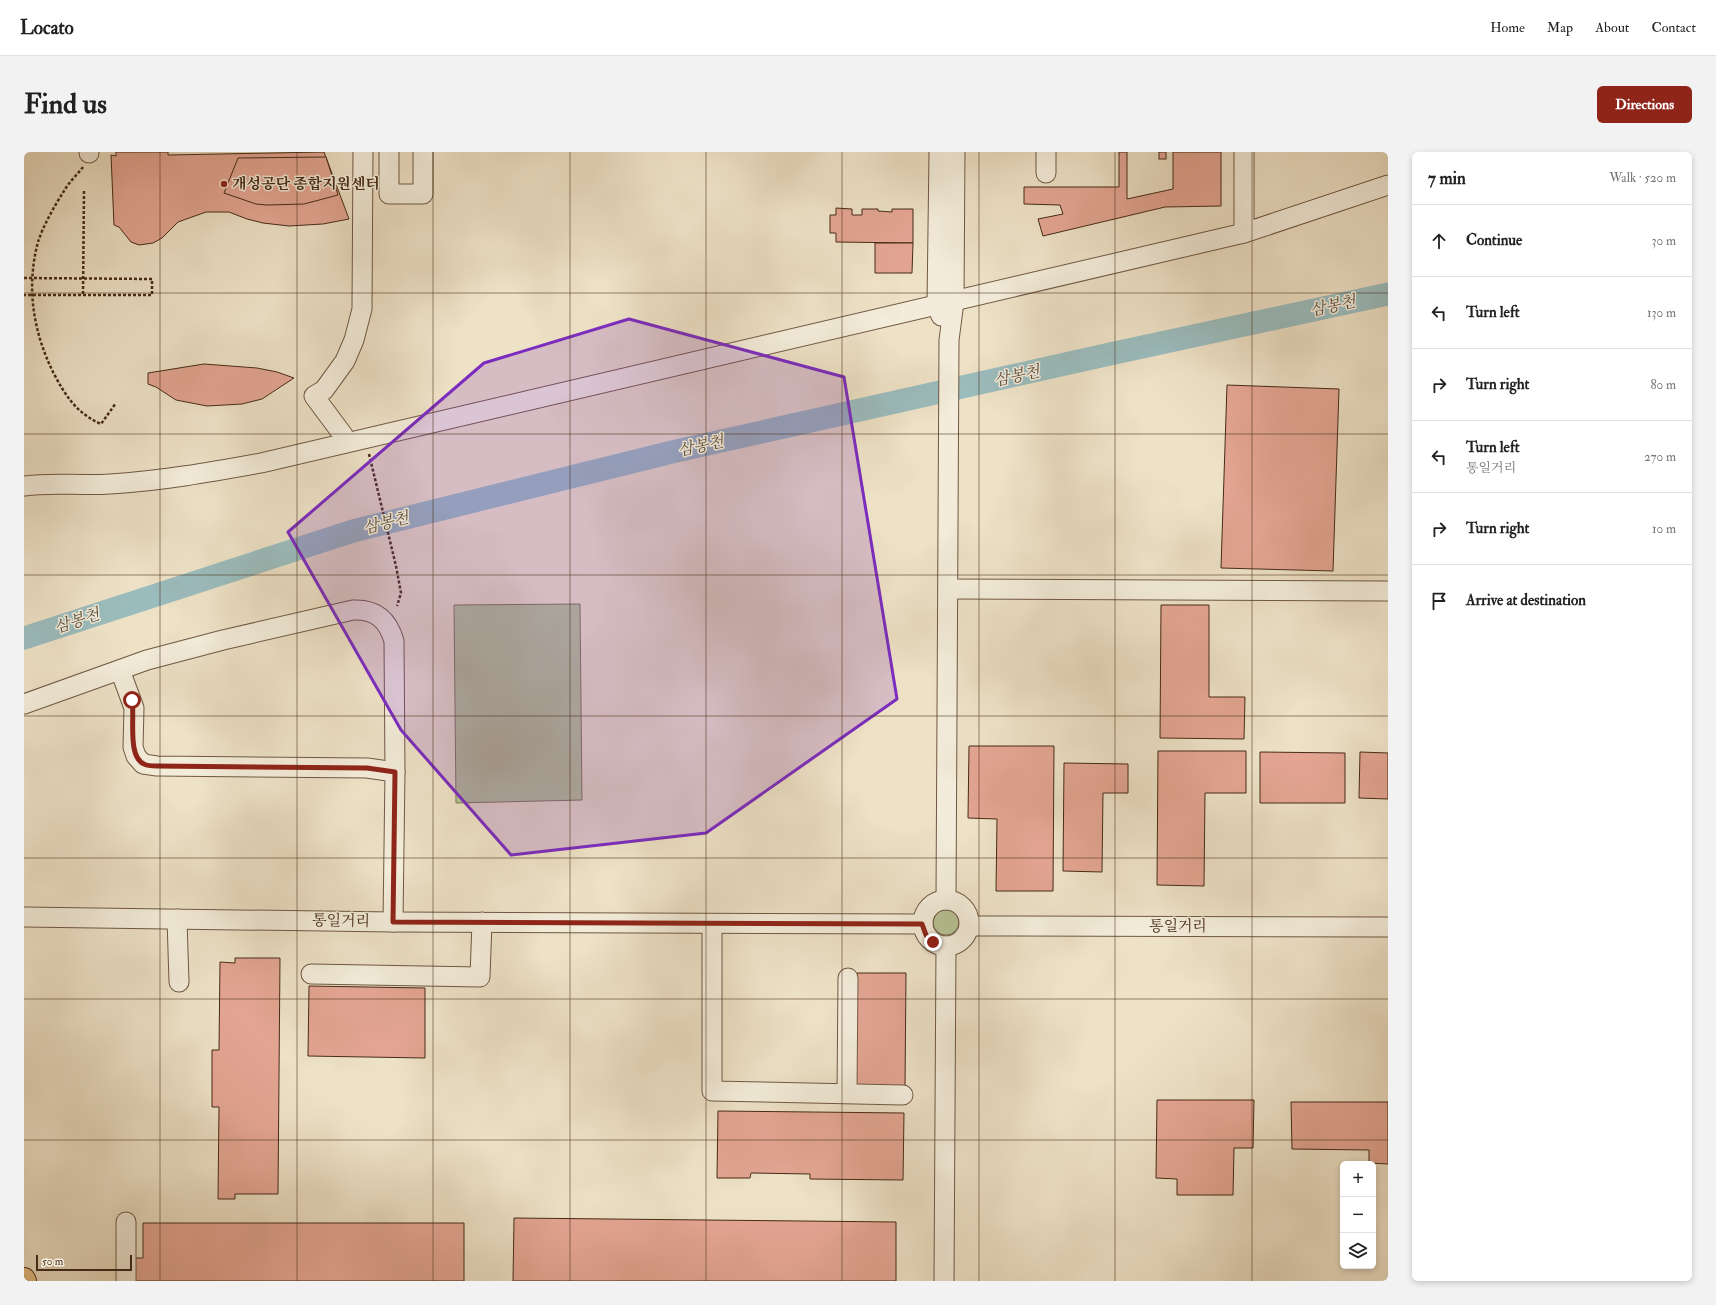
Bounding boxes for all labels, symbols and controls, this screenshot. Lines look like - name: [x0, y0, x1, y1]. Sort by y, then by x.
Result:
- text: Locato: [20, 16, 74, 40]
- text: Home: [1490, 19, 1525, 36]
- text: Map: [1547, 19, 1573, 36]
- text: About: [1595, 19, 1629, 36]
- text: Contact: [1651, 19, 1696, 36]
- button: Directions: [1597, 86, 1692, 123]
- text: Find us: [24, 87, 107, 122]
- text: 7 min: [1428, 168, 1466, 189]
- text: Walk · 520 m: [1609, 170, 1676, 186]
- place label: 개성공단 종합지원센터: [232, 175, 380, 194]
- marker: 개성공단 종합지원센터: [219, 179, 229, 189]
- icon: ahead: [1428, 230, 1450, 252]
- text: Continue: [1466, 231, 1522, 250]
- text: 30 m: [1652, 233, 1676, 249]
- water label: 삼봉천: [1308, 291, 1359, 321]
- icon: left: [1428, 302, 1450, 324]
- text: Turn left: [1466, 303, 1520, 322]
- text: 130 m: [1647, 305, 1676, 321]
- water label: 삼봉천: [992, 361, 1043, 391]
- icon: right: [1428, 374, 1450, 396]
- text: Turn right: [1466, 375, 1529, 394]
- text: 80 m: [1650, 377, 1676, 393]
- water label: 삼봉천: [676, 431, 727, 461]
- text: Turn left: [1466, 438, 1520, 457]
- icon: left: [1428, 446, 1450, 468]
- text: 270 m: [1644, 449, 1676, 465]
- text: 통일거리: [1466, 460, 1516, 476]
- water label: 삼봉천: [361, 507, 412, 538]
- icon: right: [1428, 518, 1450, 540]
- text: Turn right: [1466, 519, 1529, 538]
- text: 10 m: [1652, 521, 1676, 537]
- icon: arrive: [1428, 590, 1450, 612]
- text: Arrive at destination: [1466, 591, 1586, 610]
- water label: 삼봉천: [52, 604, 104, 638]
- route start: [123, 691, 141, 709]
- street label: 통일거리: [312, 911, 370, 931]
- street label: 통일거리: [1149, 917, 1207, 936]
- route end: [924, 933, 942, 951]
- map controls: [1340, 1161, 1376, 1269]
- button: +: [1340, 1161, 1376, 1197]
- button: −: [1340, 1197, 1376, 1233]
- button: layers: [1340, 1233, 1376, 1269]
- scale bar: [36, 1253, 132, 1272]
- text: 50 m: [42, 1255, 63, 1268]

